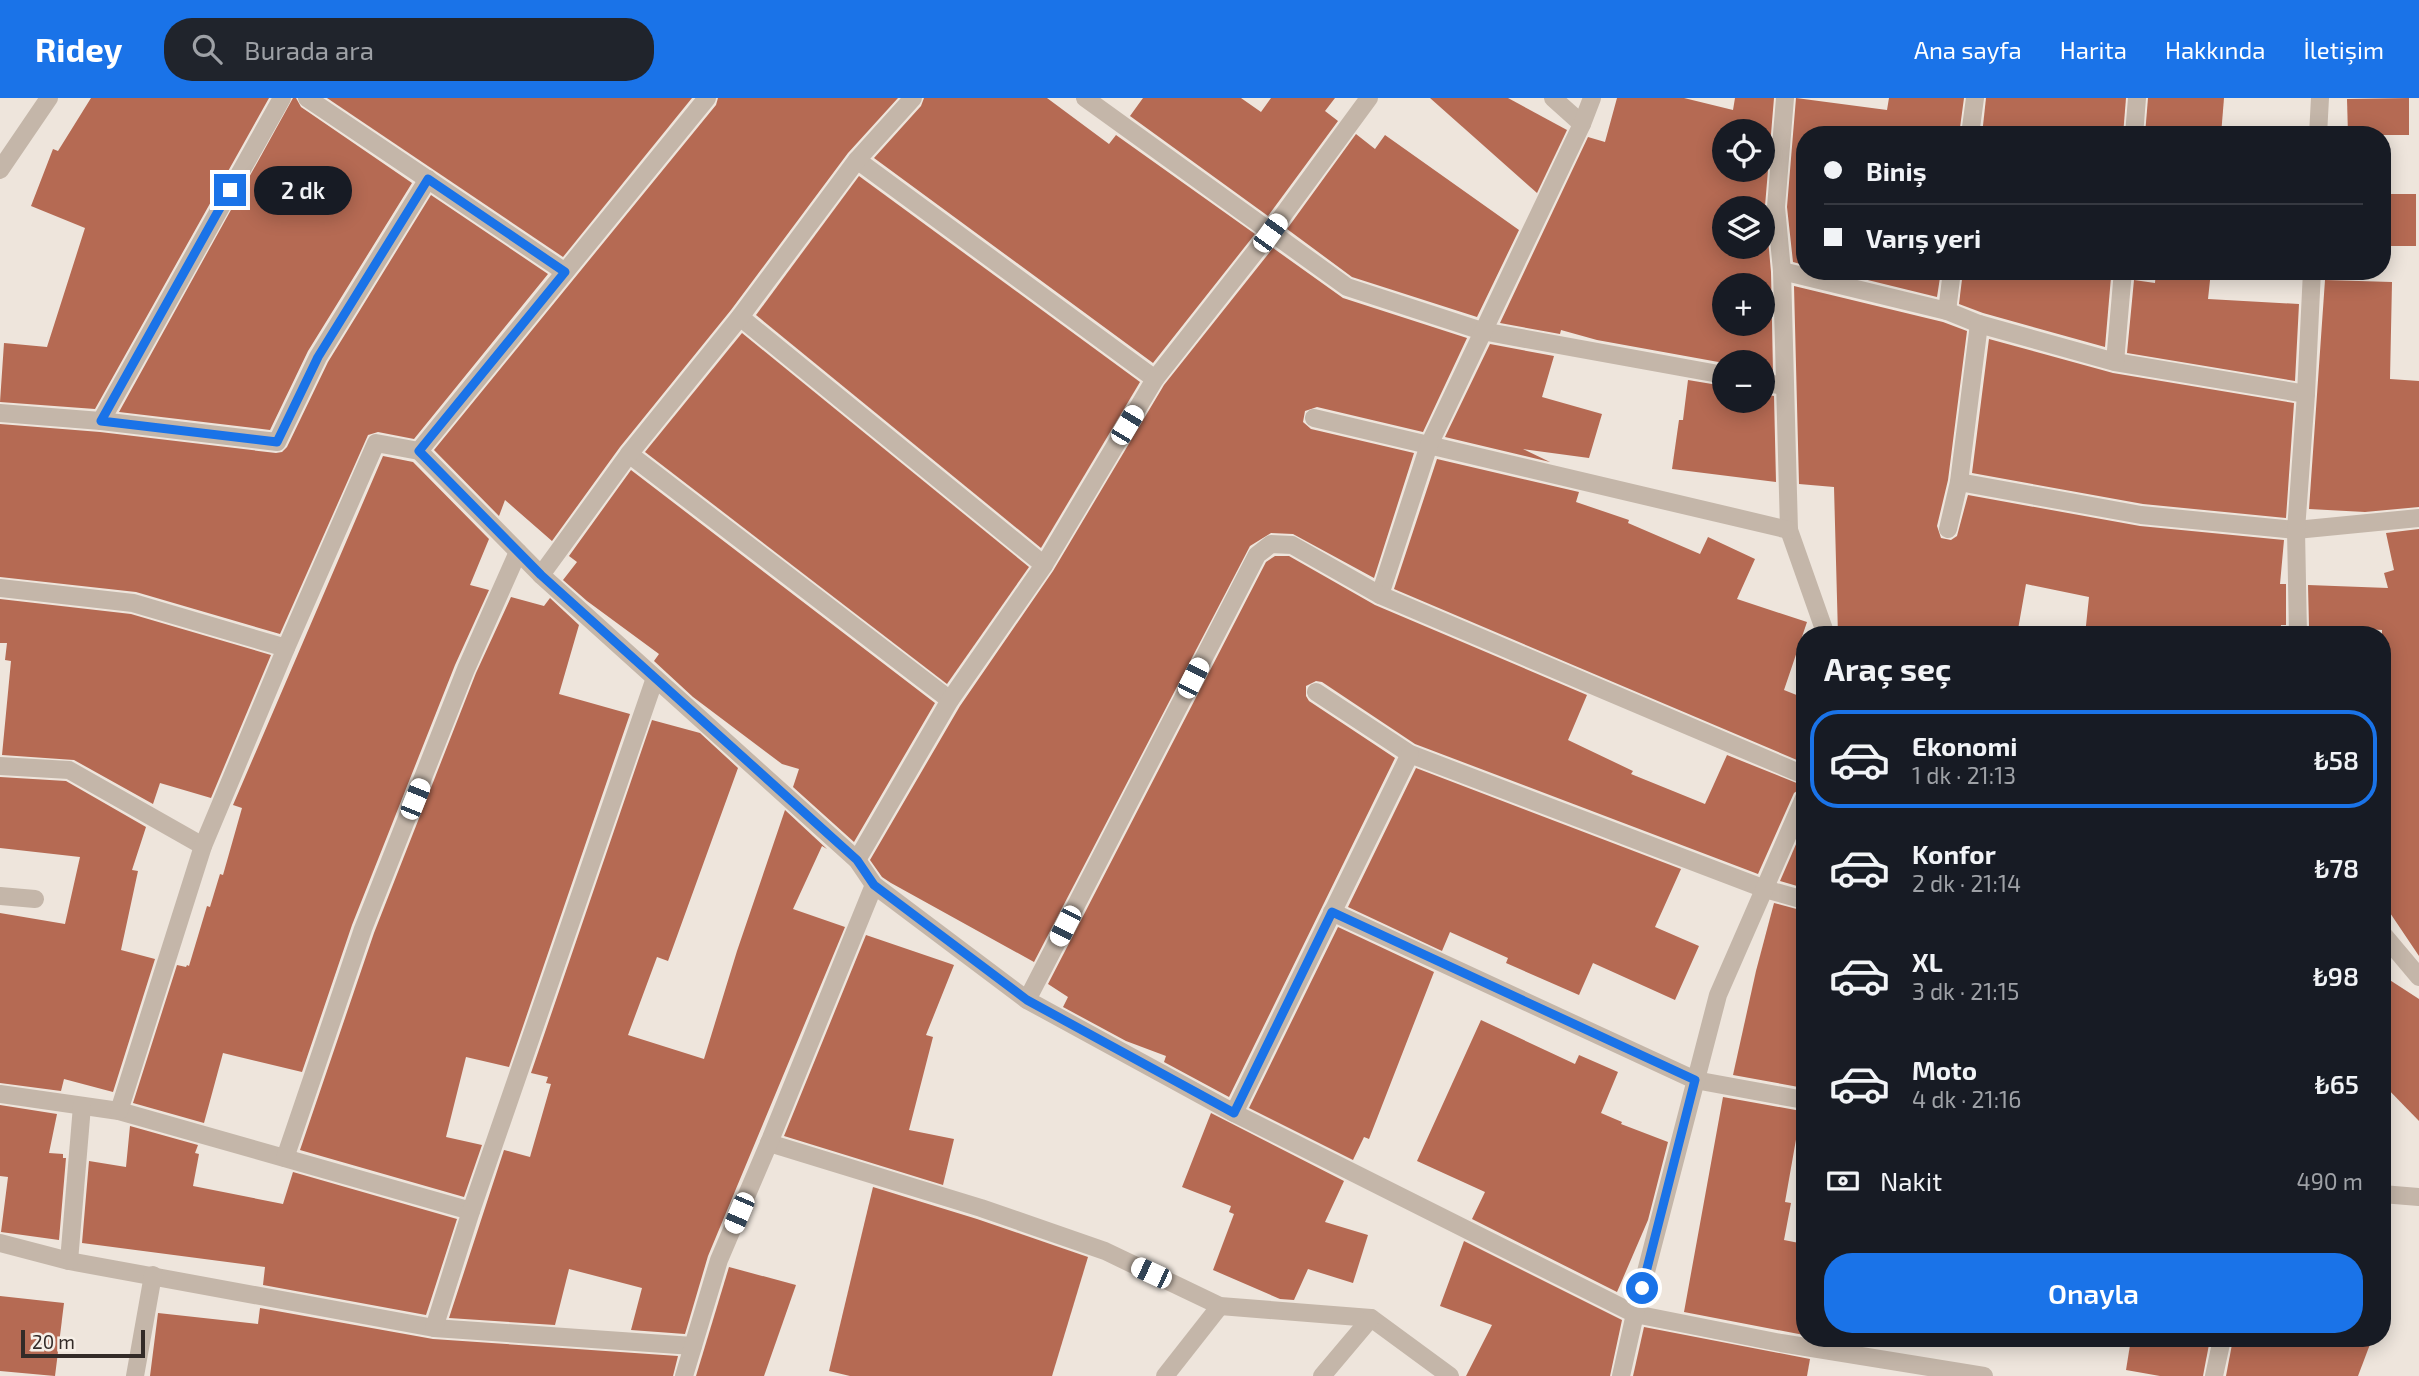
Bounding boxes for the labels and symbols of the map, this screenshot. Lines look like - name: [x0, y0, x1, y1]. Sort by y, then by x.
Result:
- callout: 2 dk: [254, 166, 352, 214]
- route end: [214, 174, 246, 206]
- car: [1250, 210, 1291, 256]
- car: [1108, 402, 1147, 448]
- car: [1175, 655, 1212, 701]
- car: [398, 776, 433, 822]
- car: [1047, 903, 1084, 949]
- car: [722, 1190, 757, 1236]
- car: [1128, 1255, 1175, 1291]
- route start: [1626, 1272, 1658, 1304]
- scale bar: [21, 1327, 145, 1359]

